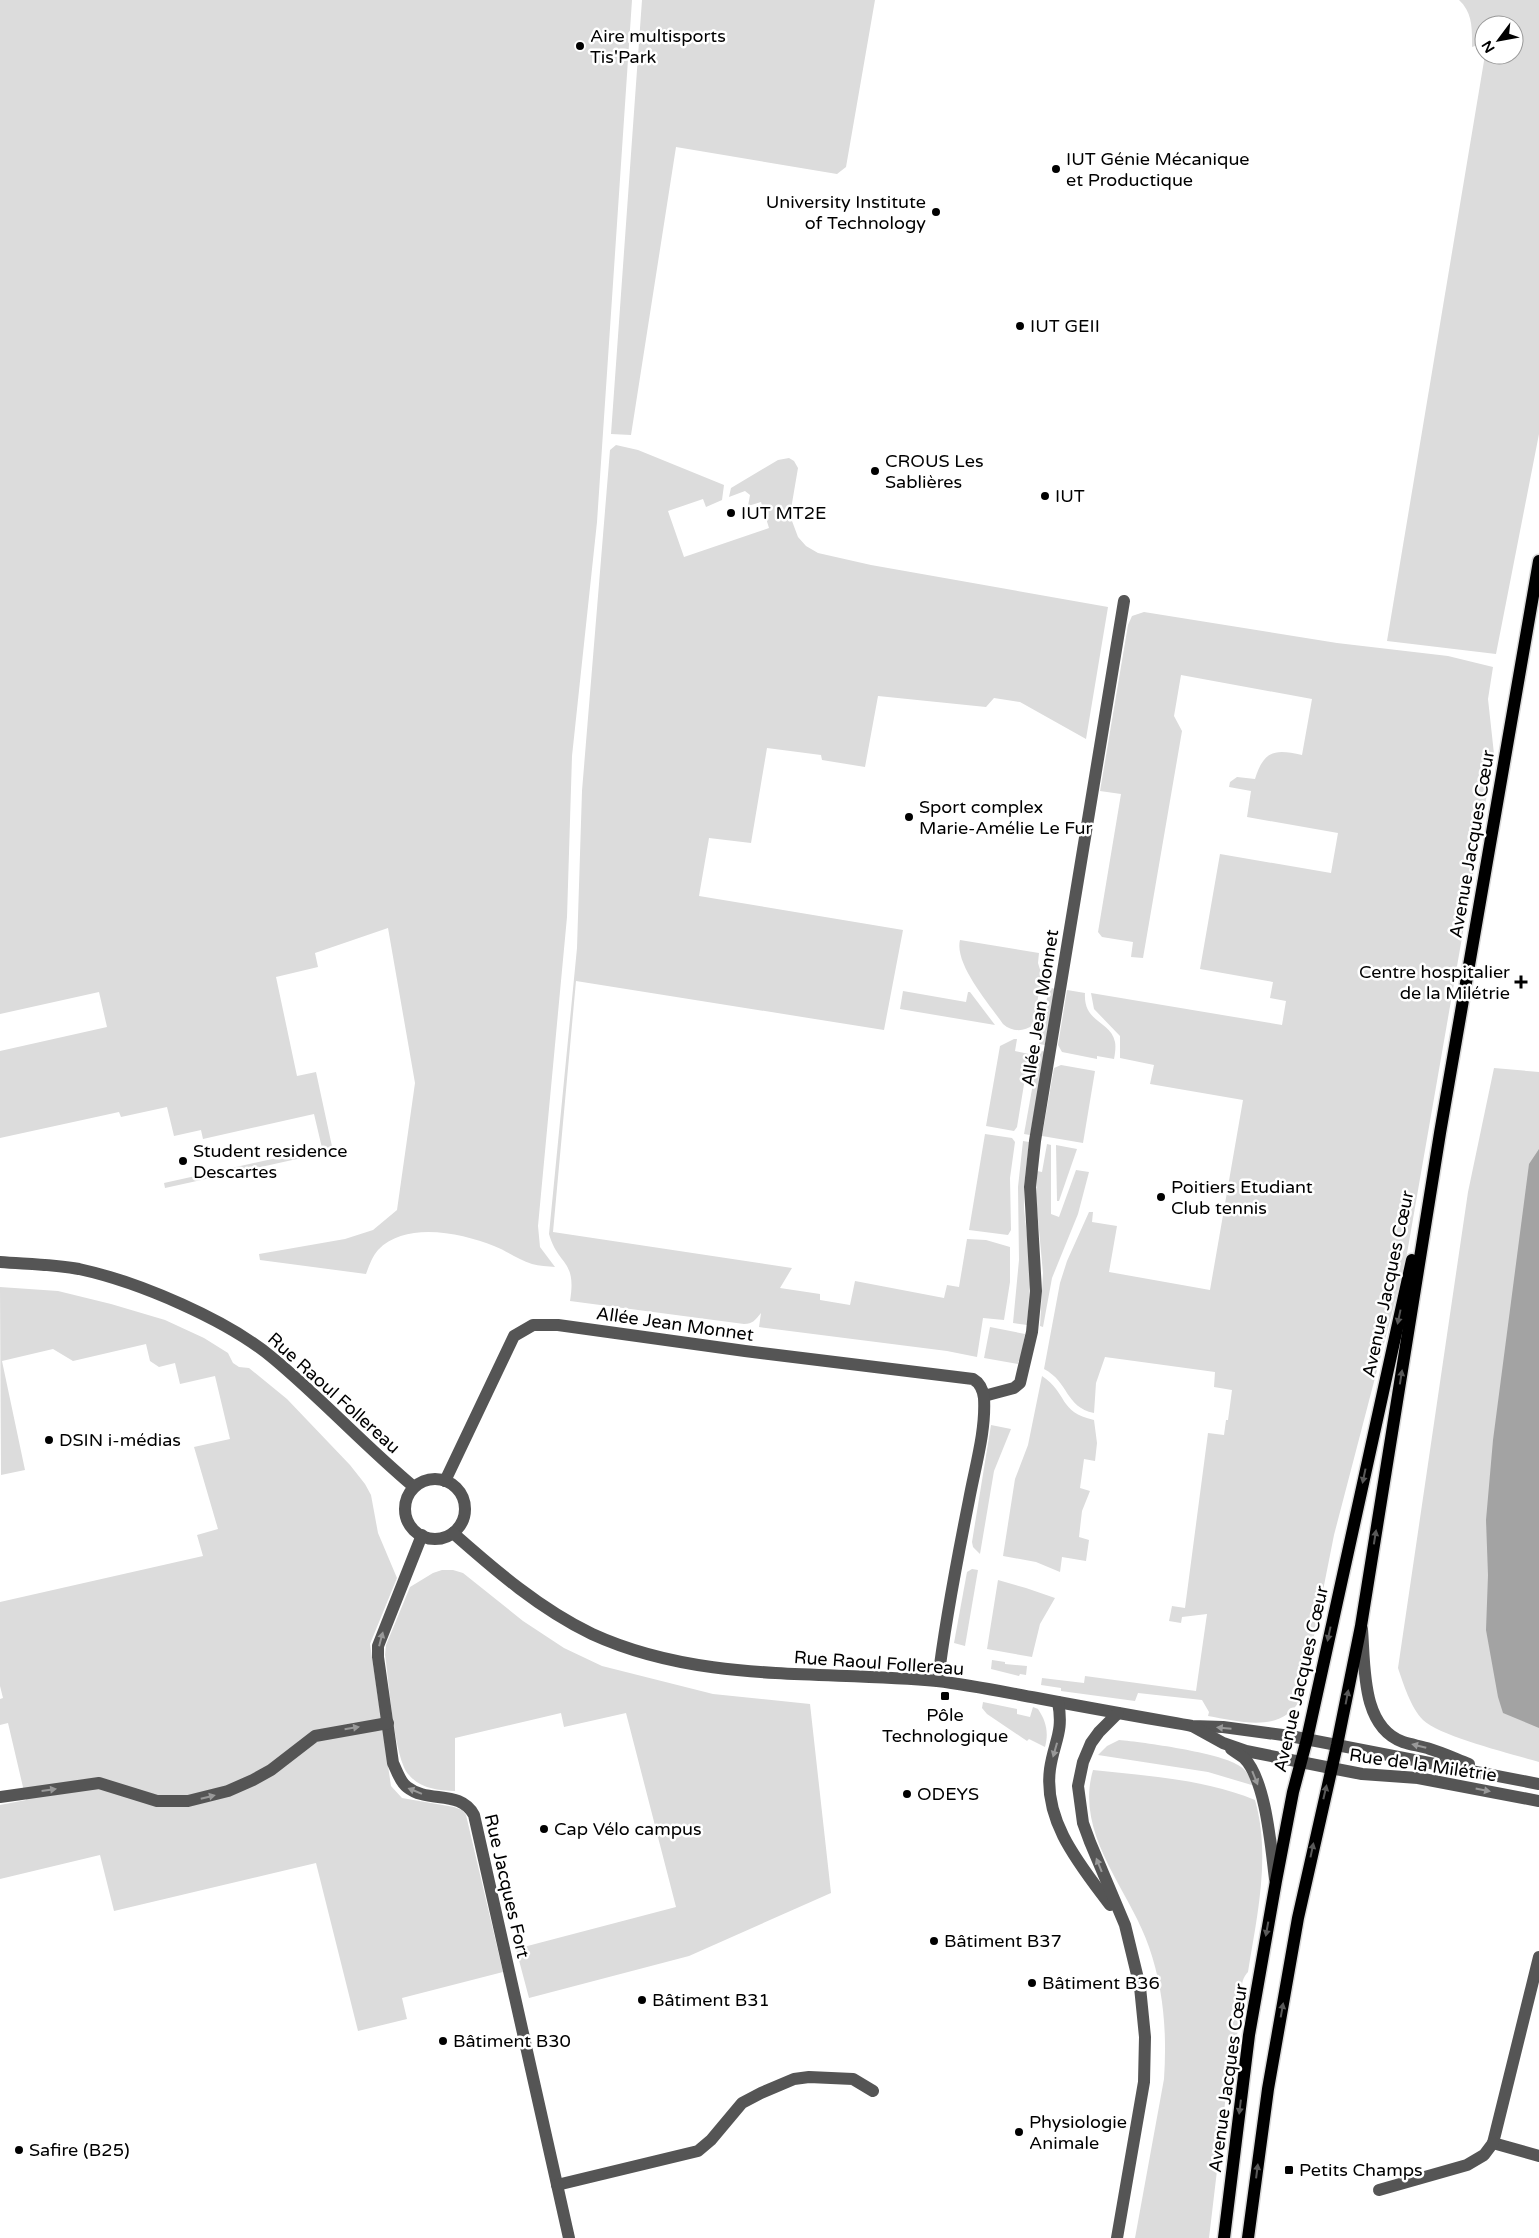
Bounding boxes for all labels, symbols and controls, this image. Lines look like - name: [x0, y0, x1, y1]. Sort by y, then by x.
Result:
- north arrow: [1474, 15, 1524, 65]
- place label: Aire multisports Tis'Park: [590, 25, 726, 68]
- text: N: [1478, 37, 1499, 56]
- marker: Aire multisports Tis'Park: [574, 40, 586, 52]
- place label: IUT Génie Mécanique et Productique: [1066, 148, 1250, 191]
- marker: IUT Génie Mécanique et Productique: [1050, 163, 1062, 175]
- place label: University Institute of Technology: [766, 191, 926, 234]
- marker: University Institute of Technology: [930, 206, 942, 218]
- place label: IUT GEII: [1030, 315, 1100, 337]
- marker: IUT GEII: [1014, 320, 1026, 332]
- place label: CROUS Les Sablières: [885, 450, 984, 493]
- marker: CROUS Les Sablières: [869, 465, 881, 477]
- place label: IUT: [1055, 485, 1085, 507]
- marker: IUT: [1039, 490, 1051, 502]
- place label: IUT MT2E: [741, 502, 827, 524]
- marker: IUT MT2E: [725, 507, 737, 519]
- street label: Avenue Jacques Cœur: [1445, 748, 1499, 940]
- place label: Sport complex Marie-Amélie Le Fur: [919, 796, 1093, 839]
- marker: Sport complex Marie-Amélie Le Fur: [903, 811, 915, 823]
- street label: Allée Jean Monnet: [1017, 928, 1063, 1088]
- place label: Centre hospitalier de la Milétrie: [1359, 961, 1510, 1004]
- marker: Centre hospitalier de la Milétrie: [1514, 975, 1528, 989]
- place label: Student residence Descartes: [193, 1140, 348, 1183]
- marker: Student residence Descartes: [177, 1155, 189, 1167]
- place label: Poitiers Etudiant Club tennis: [1171, 1176, 1313, 1219]
- street label: Avenue Jacques Cœur: [1357, 1188, 1419, 1380]
- marker: Poitiers Etudiant Club tennis: [1155, 1191, 1167, 1203]
- street label: Allée Jean Monnet: [595, 1302, 755, 1346]
- one-way arrow: [1395, 1309, 1403, 1324]
- street label: Rue Raoul Follereau: [263, 1328, 405, 1458]
- one-way arrow: [1397, 1368, 1405, 1384]
- place label: DSIN i-médias: [59, 1429, 181, 1451]
- marker: DSIN i-médias: [43, 1434, 55, 1446]
- one-way arrow: [1360, 1468, 1368, 1483]
- one-way arrow: [1372, 1529, 1380, 1545]
- street label: Avenue Jacques Cœur: [1269, 1583, 1333, 1774]
- one-way arrow: [1325, 1627, 1333, 1642]
- one-way arrow: [377, 1632, 385, 1647]
- street label: Rue Raoul Follereau: [793, 1646, 965, 1680]
- marker: Pôle Technologique: [939, 1690, 951, 1702]
- one-way arrow: [1343, 1690, 1351, 1705]
- place label: Pôle Technologique: [882, 1704, 1008, 1747]
- one-way arrow: [1216, 1723, 1232, 1731]
- one-way arrow: [344, 1724, 360, 1732]
- one-way arrow: [1050, 1742, 1058, 1757]
- one-way arrow: [1411, 1742, 1426, 1750]
- street label: Rue de la Milétrie: [1348, 1744, 1498, 1786]
- one-way arrow: [1251, 1771, 1259, 1786]
- place label: ODEYS: [917, 1783, 979, 1805]
- one-way arrow: [1321, 1784, 1329, 1799]
- one-way arrow: [41, 1786, 57, 1794]
- one-way arrow: [408, 1787, 423, 1794]
- one-way arrow: [1475, 1787, 1491, 1795]
- marker: ODEYS: [901, 1788, 913, 1800]
- one-way arrow: [200, 1792, 215, 1800]
- street label: Rue Jacques Fort: [480, 1812, 534, 1960]
- place label: Cap Vélo campus: [554, 1818, 702, 1840]
- marker: Cap Vélo campus: [538, 1823, 550, 1835]
- one-way arrow: [1309, 1842, 1317, 1858]
- one-way arrow: [1095, 1857, 1102, 1872]
- one-way arrow: [1263, 1922, 1271, 1938]
- place label: Bâtiment B37: [944, 1930, 1062, 1952]
- marker: Bâtiment B37: [928, 1935, 940, 1947]
- place label: Bâtiment B36: [1042, 1972, 1160, 1994]
- marker: Bâtiment B36: [1026, 1977, 1038, 1989]
- street label: Avenue Jacques Cœur: [1204, 1982, 1252, 2174]
- place label: Bâtiment B31: [652, 1989, 770, 2011]
- marker: Bâtiment B31: [636, 1994, 648, 2006]
- one-way arrow: [1278, 2002, 1286, 2018]
- place label: Bâtiment B30: [453, 2030, 571, 2052]
- marker: Bâtiment B30: [437, 2035, 449, 2047]
- one-way arrow: [1236, 2100, 1244, 2116]
- place label: Physiologie Animale: [1029, 2111, 1127, 2154]
- marker: Physiologie Animale: [1013, 2126, 1025, 2138]
- place label: Safire (B25): [29, 2139, 130, 2161]
- marker: Safire (B25): [13, 2144, 25, 2156]
- place label: Petits Champs: [1299, 2159, 1423, 2181]
- one-way arrow: [1254, 2162, 1262, 2178]
- marker: Petits Champs: [1283, 2164, 1295, 2176]

